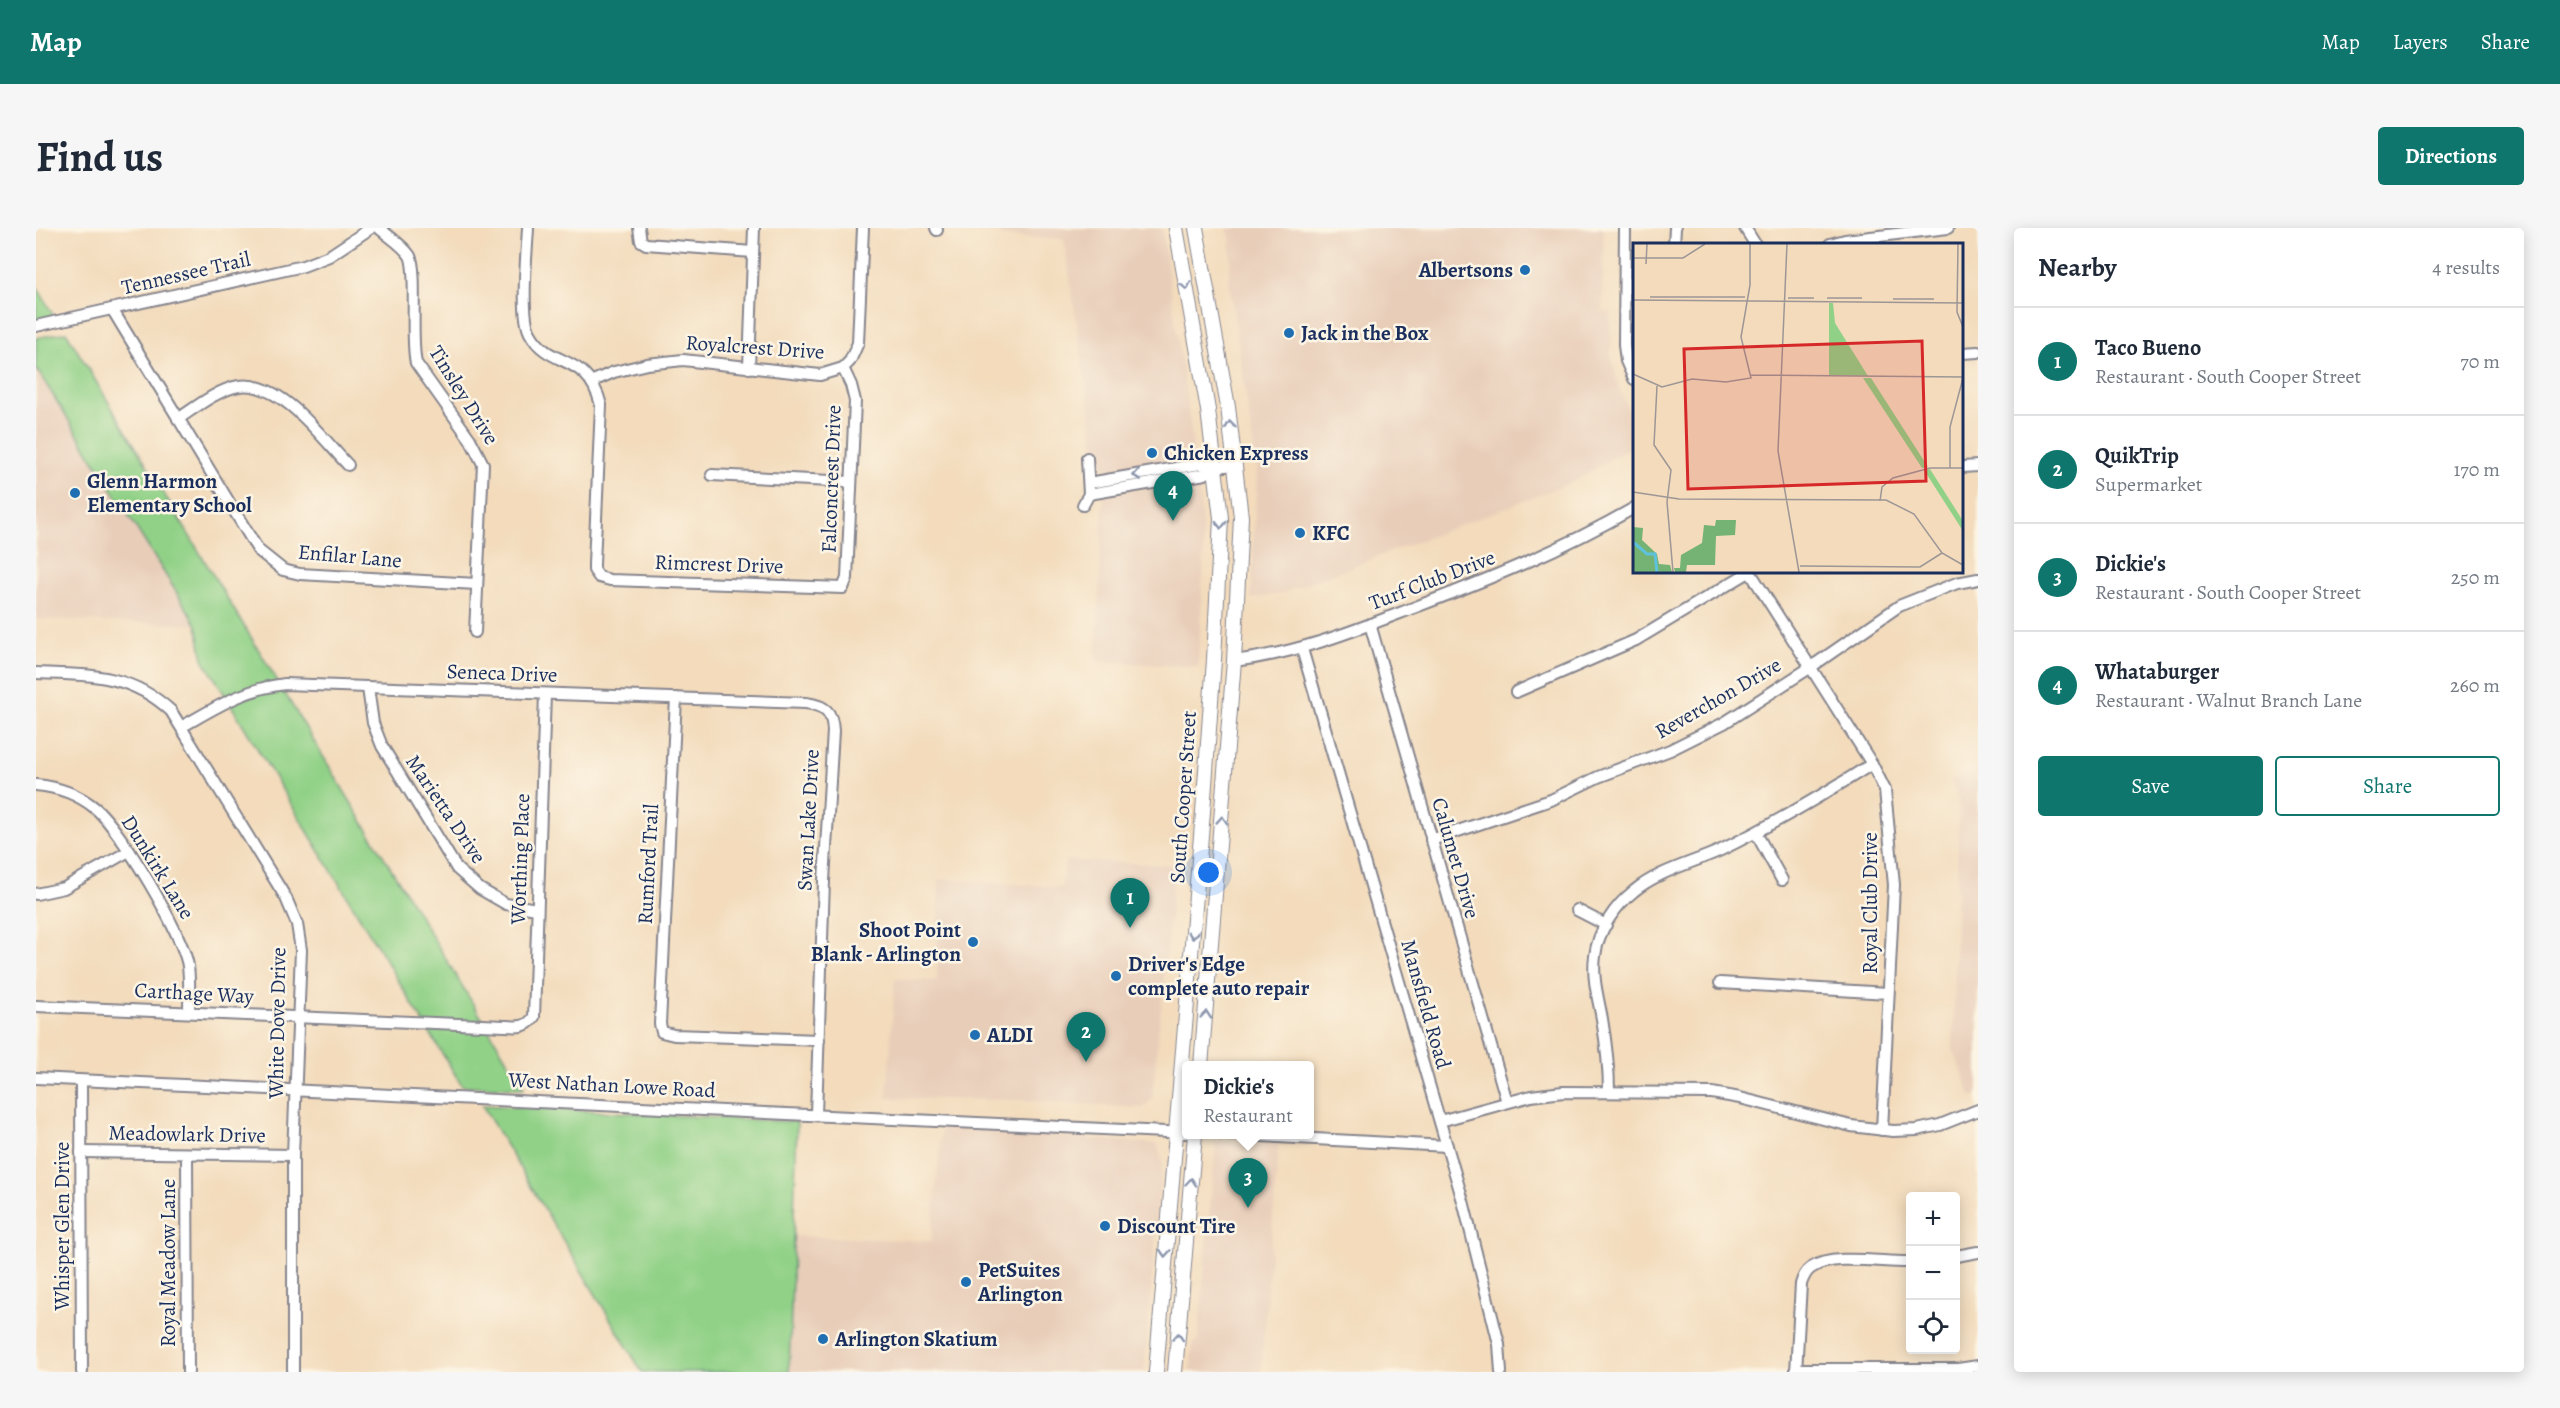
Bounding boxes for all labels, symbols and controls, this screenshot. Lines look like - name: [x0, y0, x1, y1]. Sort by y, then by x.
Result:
- text: Map: [30, 23, 82, 61]
- text: Map: [2321, 28, 2360, 56]
- text: Layers: [2393, 28, 2448, 56]
- text: Share: [2481, 28, 2530, 56]
- button: Directions: [2378, 127, 2524, 185]
- text: Find us: [36, 128, 163, 185]
- inset map: [1633, 243, 1963, 573]
- street label: Tennessee Trail: [119, 245, 253, 301]
- text: Nearby: [2038, 250, 2117, 285]
- text: 4 results: [2432, 254, 2500, 281]
- place label: Albertsons: [1418, 256, 1513, 284]
- marker: Albertsons: [1518, 263, 1532, 277]
- one-way arrow: [1179, 280, 1192, 290]
- place label: Jack in the Box: [1301, 319, 1429, 347]
- marker: Jack in the Box: [1282, 326, 1296, 340]
- street label: Royalcrest Drive: [685, 328, 825, 366]
- text: Taco Bueno: [2095, 333, 2201, 363]
- street label: Tinsley Drive: [422, 340, 506, 450]
- text: 1: [2054, 348, 2061, 375]
- text: 70 m: [2460, 348, 2500, 375]
- text: Restaurant · South Cooper Street: [2095, 363, 2361, 390]
- street label: Falconcrest Drive: [814, 404, 848, 554]
- one-way arrow: [1224, 421, 1237, 430]
- place label: Chicken Express: [1164, 439, 1309, 467]
- text: QuikTrip: [2095, 441, 2179, 471]
- marker: Chicken Express: [1145, 446, 1159, 460]
- text: 2: [2053, 456, 2062, 483]
- text: 170 m: [2454, 456, 2500, 483]
- place label: Glenn Harmon Elementary School: [87, 467, 252, 519]
- one-way arrow: [1132, 468, 1142, 481]
- text: Supermarket: [2095, 471, 2202, 498]
- pin: 4: [1154, 472, 1192, 521]
- marker: Glenn Harmon Elementary School: [68, 486, 82, 500]
- place label: KFC: [1312, 519, 1350, 547]
- one-way arrow: [1215, 520, 1227, 529]
- marker: KFC: [1293, 526, 1307, 540]
- street label: Enfilar Lane: [297, 538, 403, 574]
- street label: Turf Club Drive: [1365, 543, 1499, 617]
- street label: Rimcrest Drive: [654, 548, 784, 580]
- text: Dickie's: [2095, 549, 2166, 579]
- text: 3: [2053, 564, 2062, 591]
- text: 250 m: [2451, 564, 2500, 591]
- text: Restaurant · South Cooper Street: [2095, 579, 2361, 606]
- street label: Reverchon Drive: [1650, 651, 1786, 745]
- street label: Seneca Drive: [446, 657, 558, 689]
- text: Whataburger: [2095, 657, 2219, 687]
- text: 4: [2053, 672, 2062, 699]
- text: 260 m: [2450, 672, 2500, 699]
- text: Restaurant · Walnut Branch Lane: [2095, 687, 2362, 714]
- street label: South Cooper Street: [1163, 710, 1203, 884]
- street label: Swan Lake Drive: [790, 748, 826, 892]
- street label: Marietta Drive: [399, 749, 493, 869]
- button: Save: [2038, 756, 2263, 816]
- button: Share: [2275, 756, 2500, 816]
- street label: Worthing Place: [504, 793, 536, 926]
- street label: Calumet Drive: [1425, 794, 1487, 922]
- street label: Rumford Trail: [631, 803, 665, 925]
- street label: Dunkirk Lane: [115, 810, 201, 924]
- one-way arrow: [1215, 815, 1228, 824]
- street label: Royal Club Drive: [1856, 832, 1884, 974]
- your location: [1194, 858, 1223, 887]
- pin: 1: [1110, 878, 1150, 928]
- place label: Shoot Point Blank - Arlington: [811, 916, 961, 968]
- one-way arrow: [1187, 930, 1200, 940]
- marker: Shoot Point Blank - Arlington: [966, 935, 980, 949]
- street label: Mansfield Road: [1394, 936, 1458, 1073]
- street label: White Dove Drive: [262, 947, 292, 1100]
- place label: Driver's Edge complete auto repair: [1128, 950, 1310, 1002]
- marker: Driver's Edge complete auto repair: [1109, 969, 1123, 983]
- street label: Carthage Way: [134, 976, 255, 1010]
- one-way arrow: [1199, 1010, 1212, 1019]
- pin: 2: [1066, 1012, 1106, 1062]
- place label: ALDI: [986, 1021, 1033, 1049]
- marker: ALDI: [968, 1028, 982, 1042]
- popup: [1182, 1061, 1314, 1139]
- street label: West Nathan Lowe Road: [507, 1066, 717, 1104]
- text: Dickie's: [1203, 1072, 1274, 1102]
- text: Restaurant: [1203, 1102, 1293, 1129]
- street label: Meadowlark Drive: [108, 1119, 266, 1149]
- street label: Whisper Glen Drive: [48, 1142, 76, 1311]
- pin: 3: [1228, 1158, 1268, 1208]
- one-way arrow: [1184, 1177, 1197, 1186]
- street label: Royal Meadow Lane: [154, 1179, 182, 1347]
- map controls: [1906, 1192, 1960, 1354]
- button: +: [1906, 1192, 1960, 1246]
- place label: Discount Tire: [1117, 1212, 1236, 1240]
- marker: Discount Tire: [1098, 1219, 1112, 1233]
- button: −: [1906, 1246, 1960, 1300]
- one-way arrow: [1158, 1249, 1171, 1258]
- place label: PetSuites Arlington: [977, 1256, 1063, 1308]
- marker: PetSuites Arlington: [959, 1275, 973, 1289]
- button: locate: [1906, 1300, 1960, 1354]
- place label: Arlington Skatium: [834, 1325, 998, 1353]
- marker: Arlington Skatium: [816, 1332, 830, 1346]
- one-way arrow: [1171, 1333, 1184, 1342]

